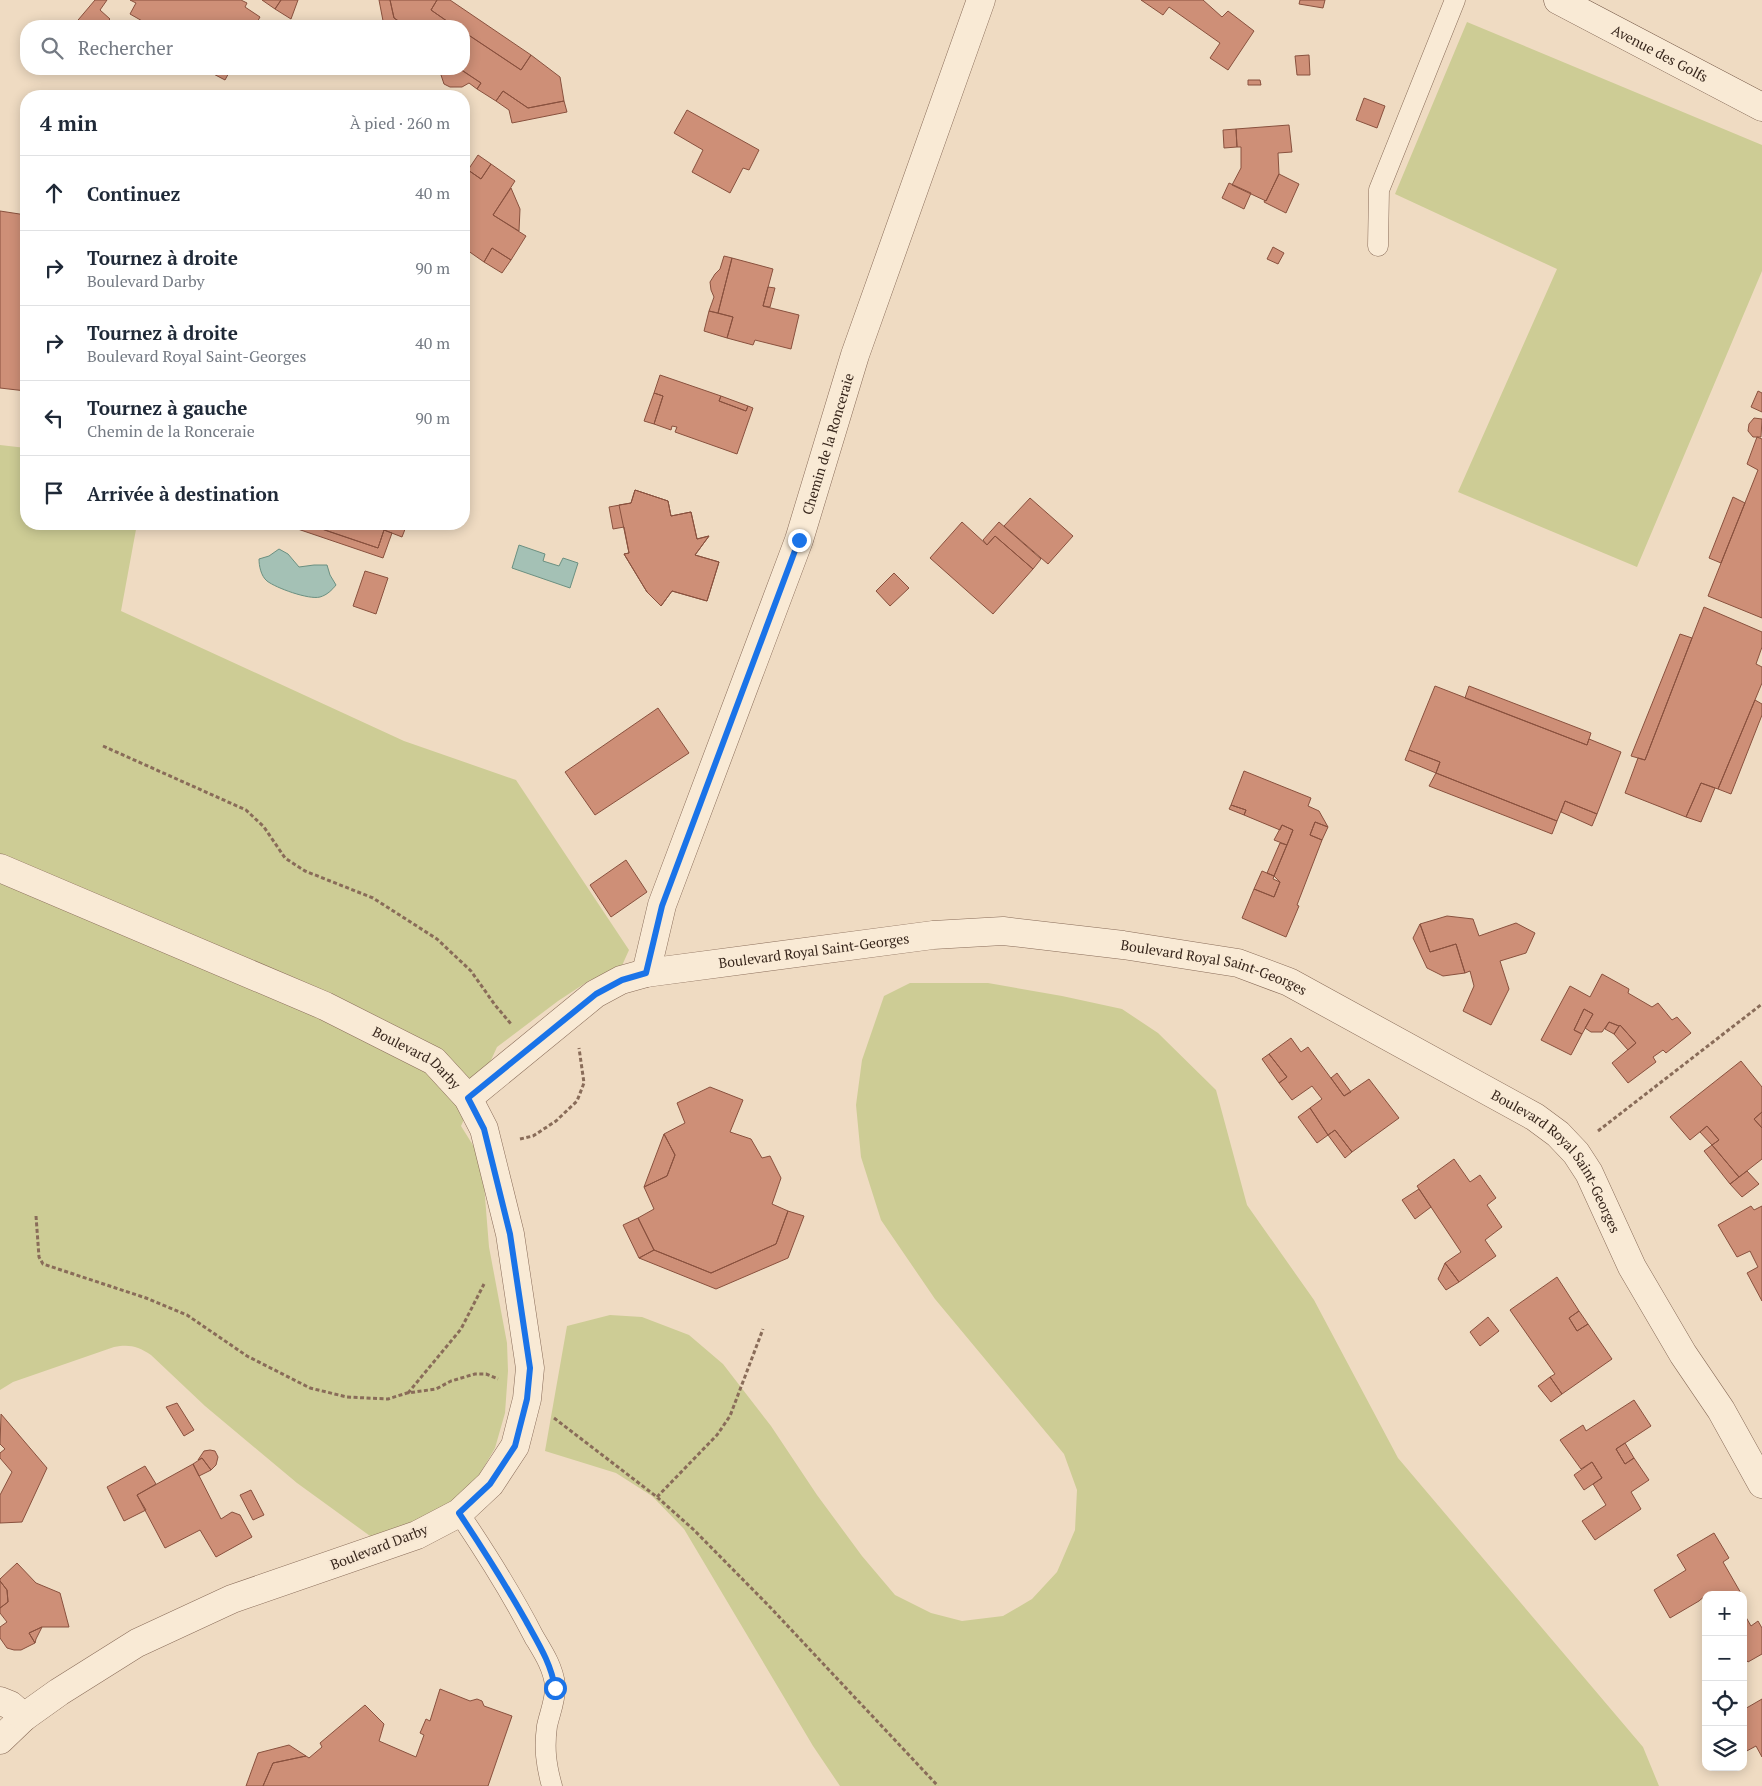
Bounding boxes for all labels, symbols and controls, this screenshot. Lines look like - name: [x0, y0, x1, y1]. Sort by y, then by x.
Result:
- search box: [20, 20, 470, 75]
- street label: Avenue des Golfs: [1609, 20, 1711, 86]
- icon: search: [38, 34, 66, 62]
- text: Rechercher: [78, 35, 173, 60]
- text: 4 min: [40, 109, 97, 137]
- text: À pied · 260 m: [350, 112, 450, 134]
- icon: ahead: [40, 179, 68, 207]
- text: Continuez: [87, 181, 180, 206]
- text: 40 m: [415, 182, 450, 204]
- text: Tournez à droite: [87, 245, 238, 270]
- icon: right: [40, 254, 68, 282]
- text: 90 m: [415, 257, 450, 279]
- text: Boulevard Darby: [87, 270, 205, 292]
- text: Tournez à droite: [87, 320, 238, 345]
- icon: right: [40, 329, 68, 357]
- text: 40 m: [415, 332, 450, 354]
- text: Boulevard Royal Saint-Georges: [87, 345, 306, 367]
- street label: Chemin de la Ronceraie: [797, 371, 858, 517]
- text: Tournez à gauche: [87, 395, 248, 420]
- icon: left: [40, 404, 68, 432]
- text: 90 m: [415, 407, 450, 429]
- text: Chemin de la Ronceraie: [87, 420, 255, 442]
- icon: arrive: [40, 479, 68, 507]
- text: Arrivée à destination: [87, 481, 279, 506]
- route end: [788, 529, 811, 552]
- street label: Boulevard Royal Saint-Georges: [717, 928, 910, 972]
- street label: Boulevard Royal Saint-Georges: [1119, 935, 1311, 999]
- street label: Boulevard Darby: [369, 1022, 466, 1094]
- street label: Boulevard Royal Saint-Georges: [1488, 1085, 1625, 1236]
- street label: Boulevard Darby: [327, 1519, 431, 1574]
- map controls: [1702, 1591, 1747, 1771]
- button: +: [1702, 1591, 1747, 1636]
- button: −: [1702, 1636, 1747, 1681]
- route start: [544, 1677, 567, 1700]
- button: locate: [1702, 1681, 1747, 1726]
- button: layers: [1702, 1726, 1747, 1771]

